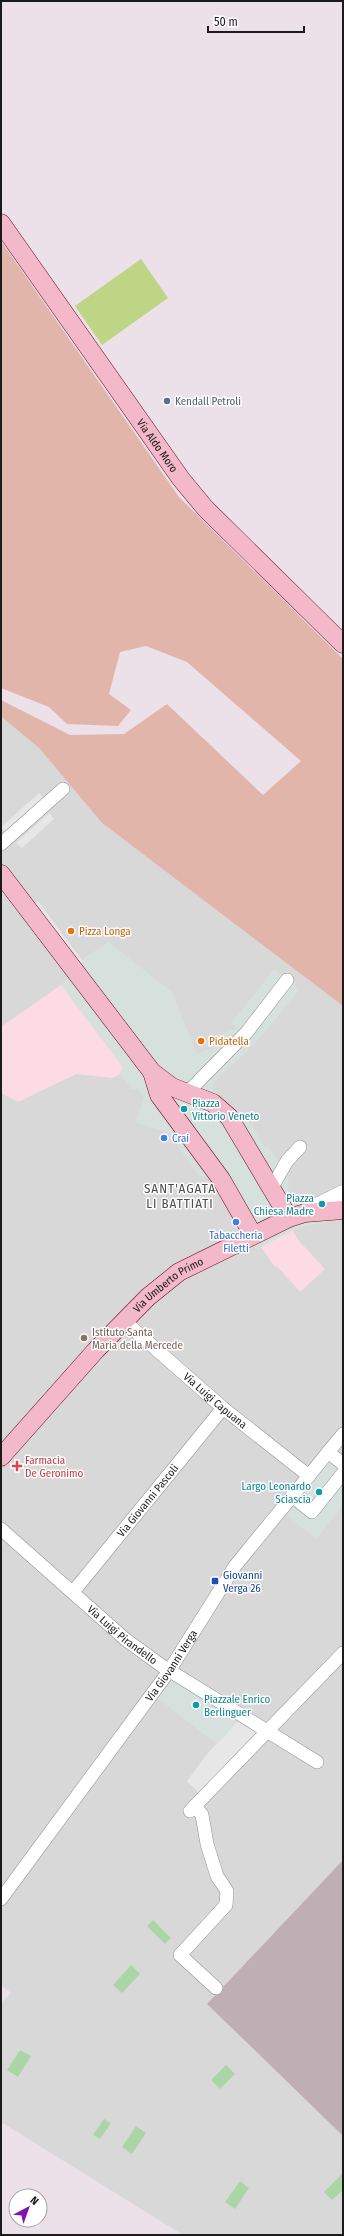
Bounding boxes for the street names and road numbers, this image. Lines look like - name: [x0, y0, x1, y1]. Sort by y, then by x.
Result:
- street label: Via Aldo Moro: [134, 417, 180, 475]
- street label: Via Umberto Primo: [131, 1255, 206, 1315]
- street label: Via Luigi Capuana: [180, 1370, 249, 1431]
- street label: Via Giovanni Pascoli: [115, 1462, 181, 1540]
- street label: Via Luigi Pirandello: [84, 1603, 160, 1667]
- street label: Via Giovanni Verga: [143, 1628, 200, 1704]

